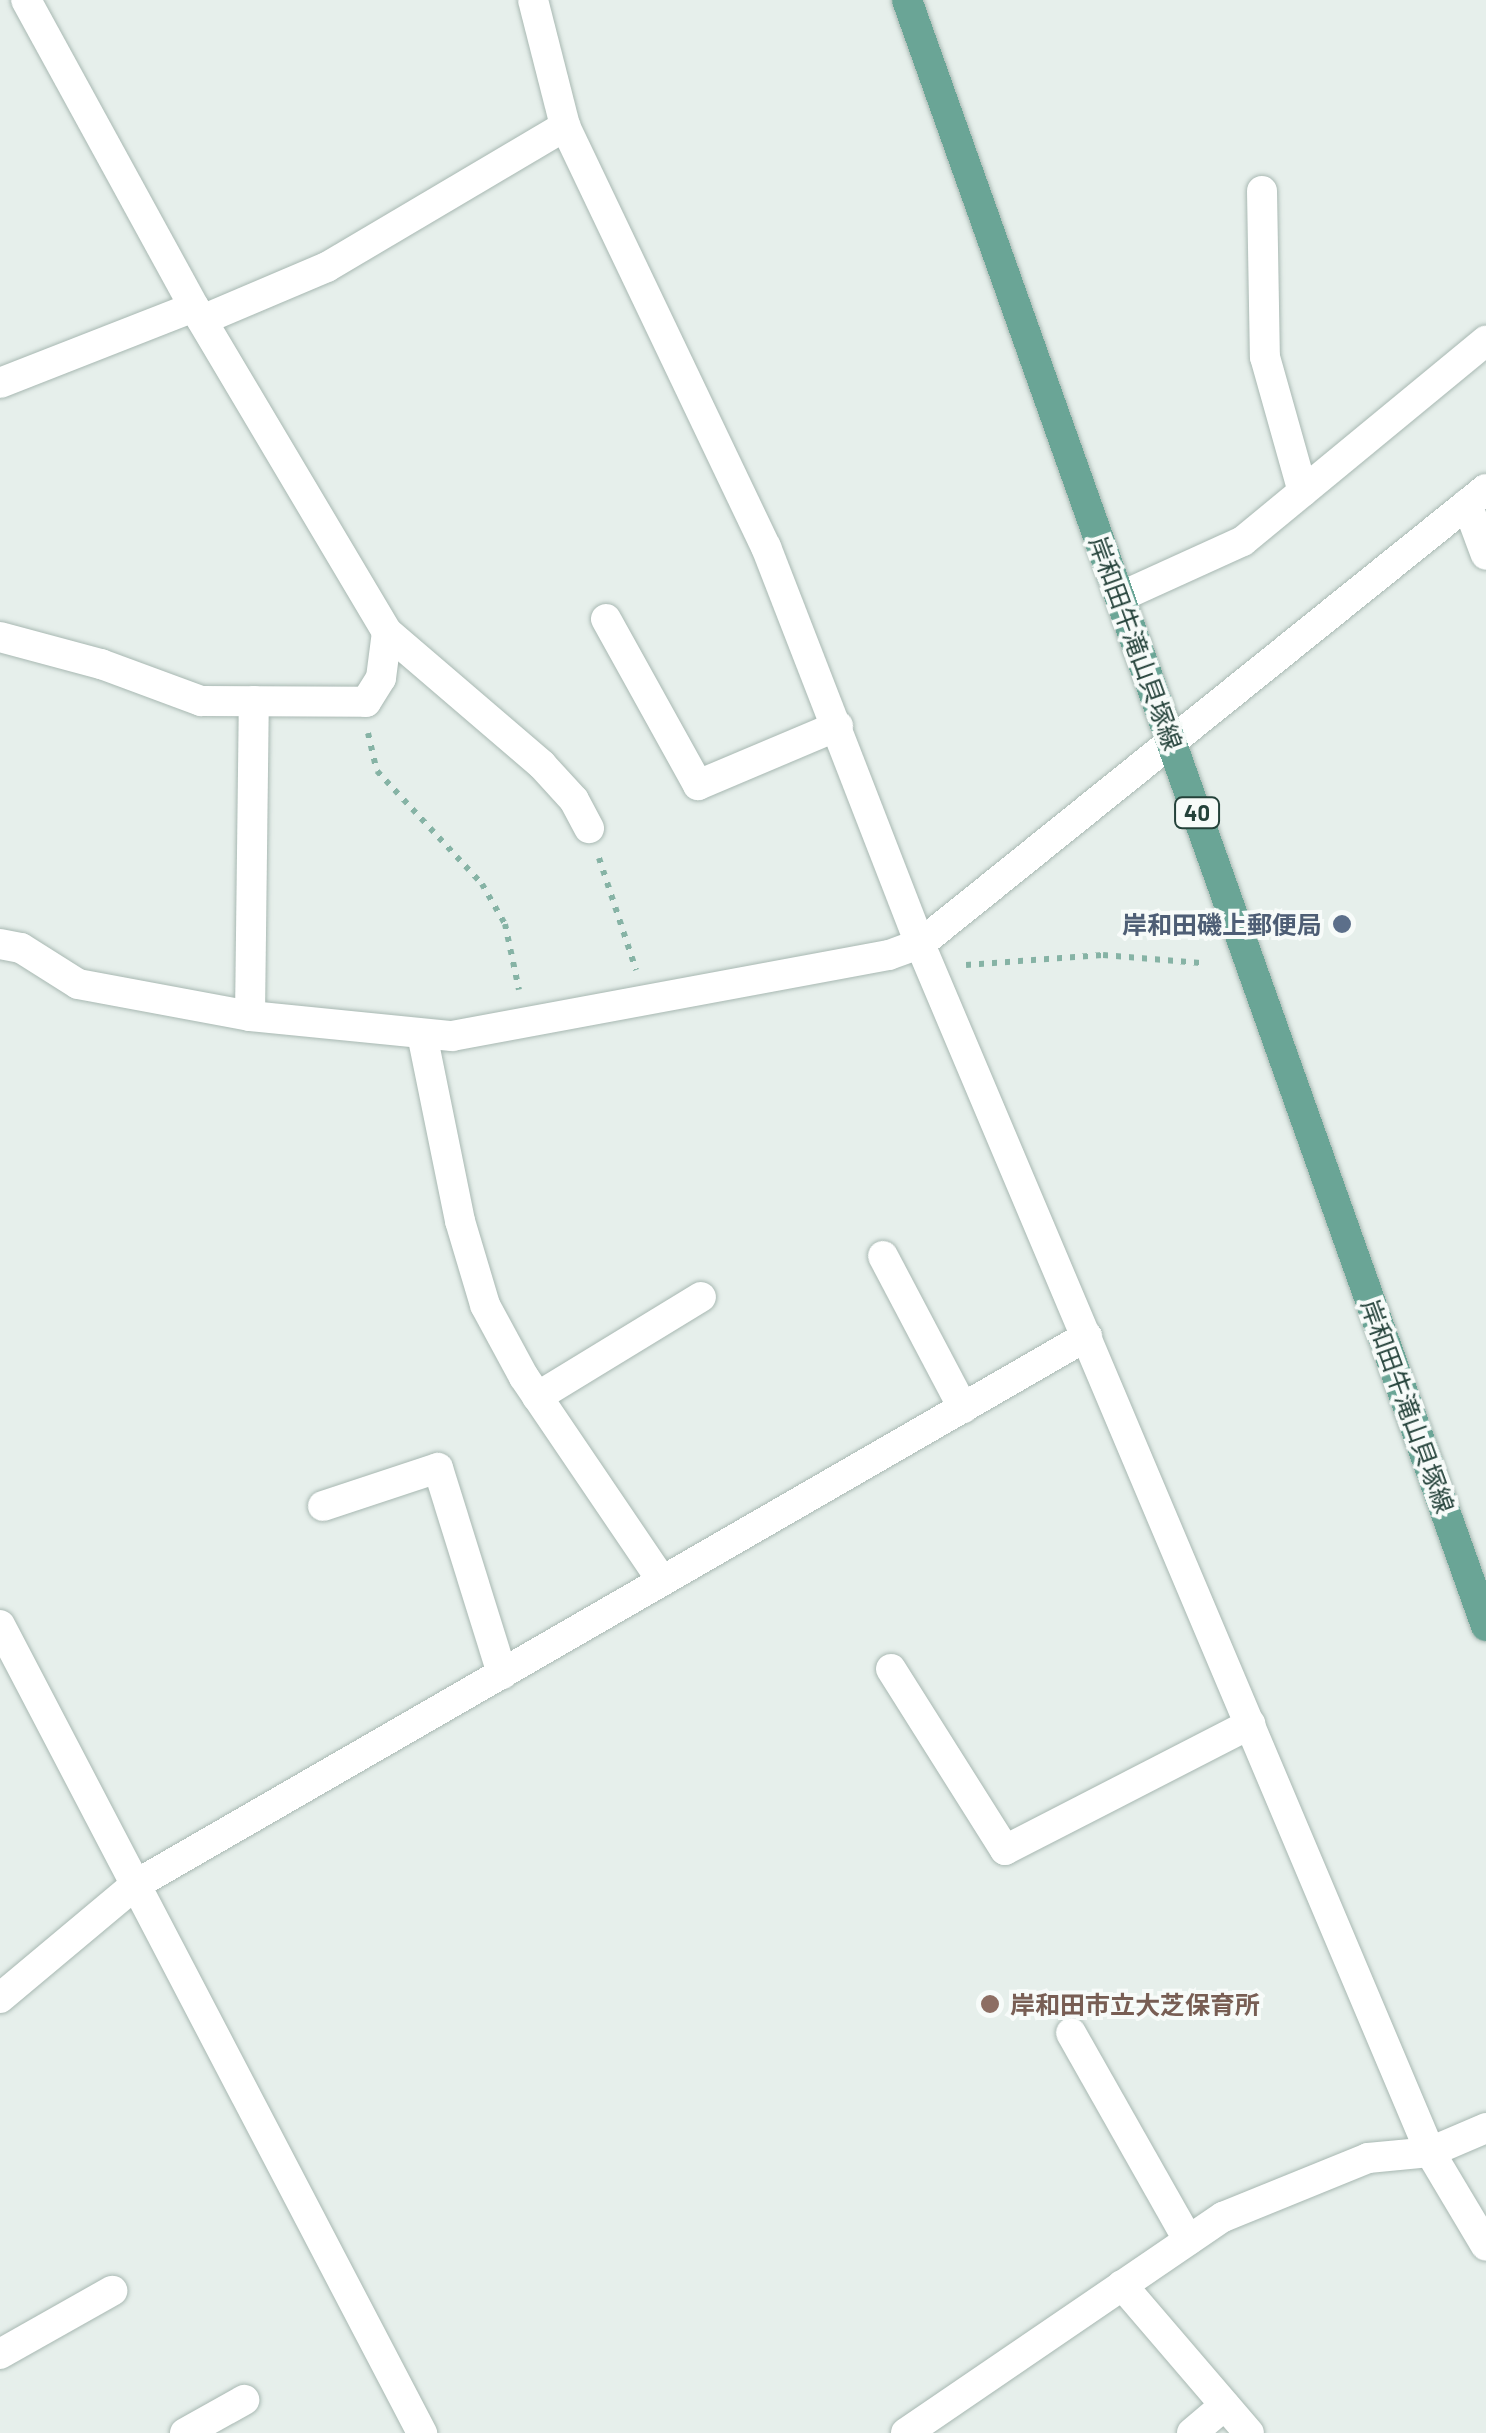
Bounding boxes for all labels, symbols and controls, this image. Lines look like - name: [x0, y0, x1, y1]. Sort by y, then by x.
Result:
- street label: 岸和田牛滝山貝塚線: [1083, 532, 1189, 754]
- road number: 40: [1172, 796, 1222, 830]
- place label: 岸和田磯上郵便局: [1122, 909, 1322, 939]
- marker: 岸和田磯上郵便局: [1331, 913, 1353, 935]
- street label: 岸和田牛滝山貝塚線: [1355, 1295, 1461, 1517]
- place label: 岸和田市立大芝保育所: [1010, 1989, 1260, 2019]
- marker: 岸和田市立大芝保育所: [979, 1993, 1001, 2015]

